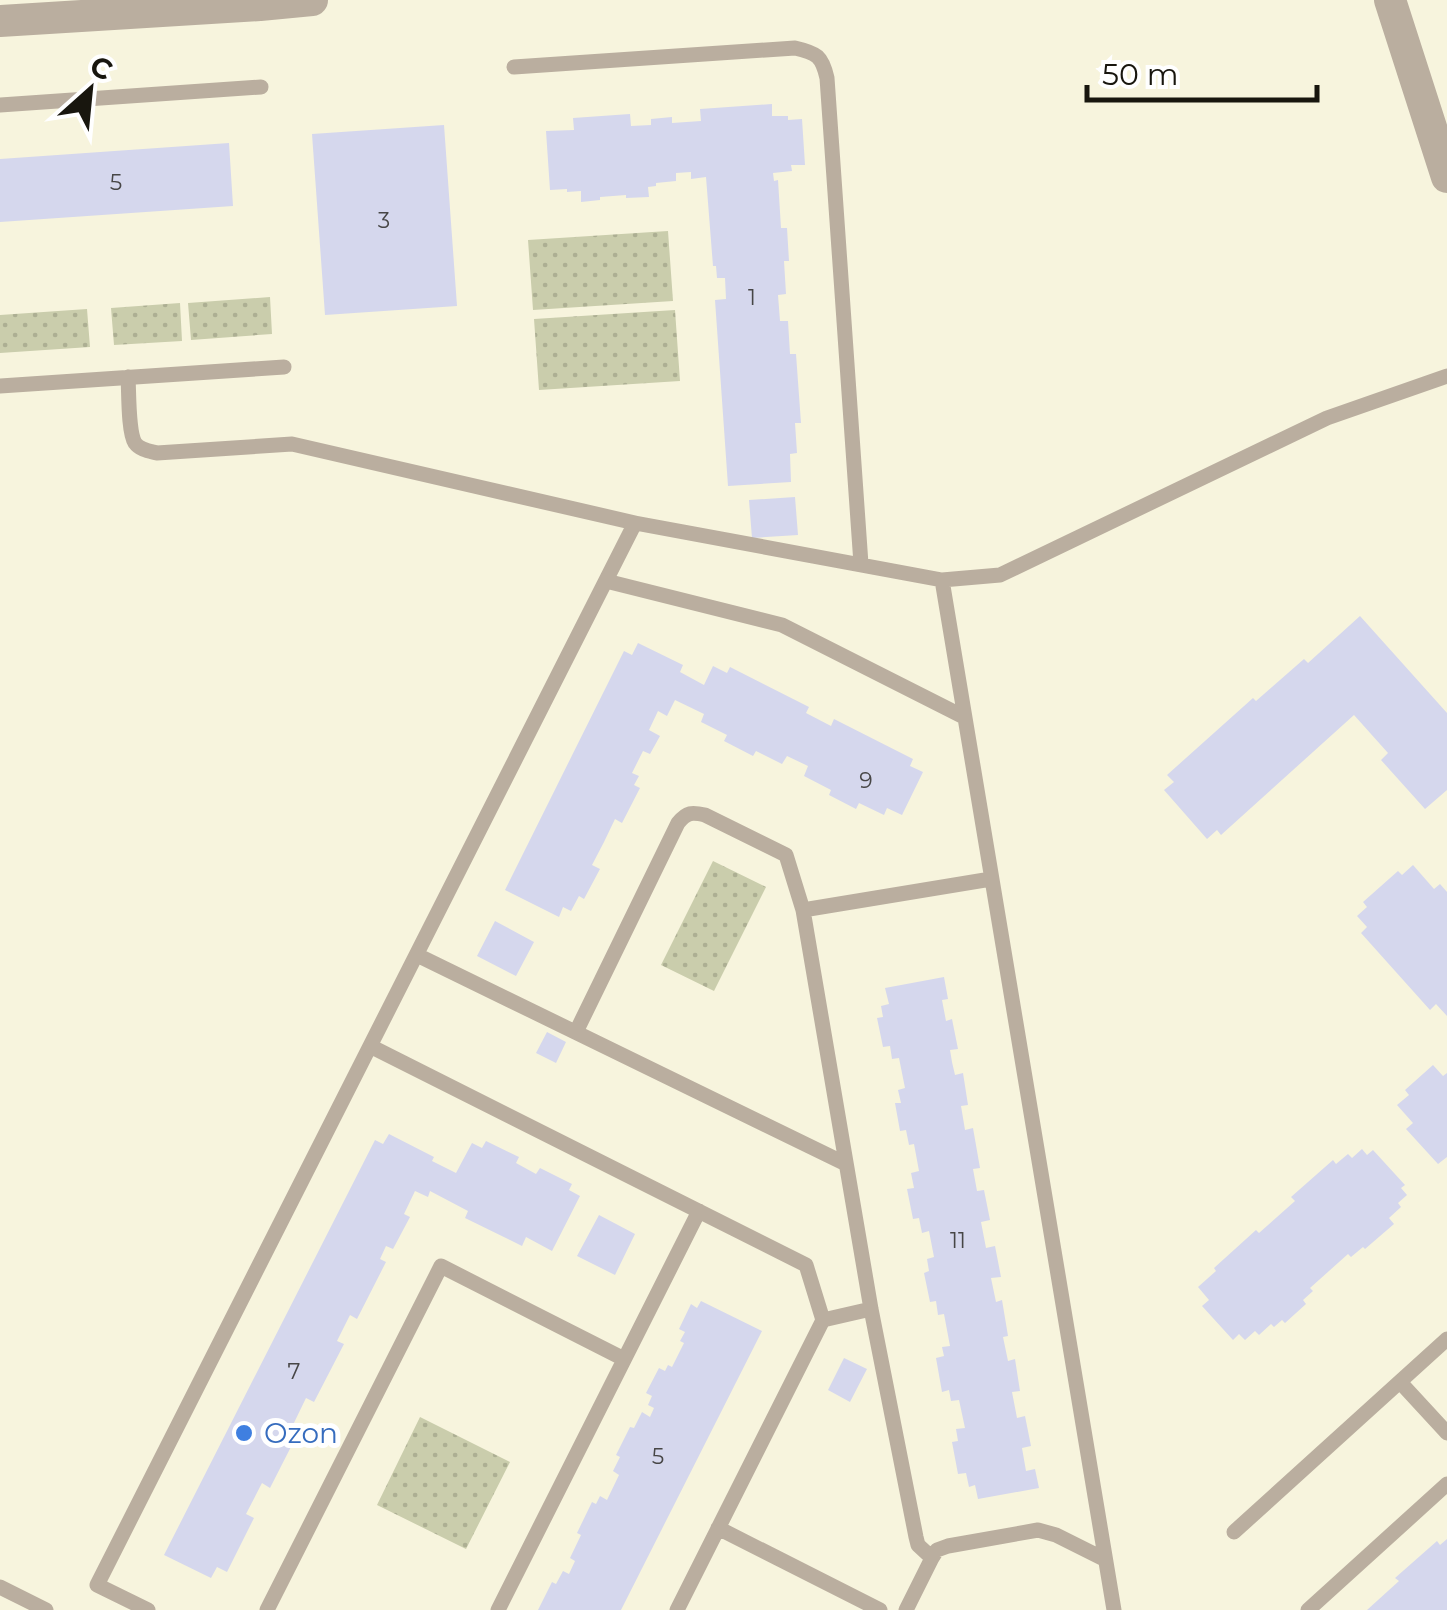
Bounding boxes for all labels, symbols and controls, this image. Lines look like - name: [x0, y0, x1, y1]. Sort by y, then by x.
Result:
- north arrow: [40, 40, 140, 140]
- scale bar: [1087, 40, 1317, 102]
- text: С: [85, 48, 118, 87]
- text: 50 m: [1102, 56, 1179, 93]
- house number: 5: [110, 169, 122, 196]
- house number: 3: [378, 207, 390, 234]
- house number: 1: [748, 284, 756, 311]
- house number: 9: [859, 767, 873, 794]
- house number: 11: [950, 1227, 966, 1254]
- house number: 7: [288, 1358, 301, 1385]
- place label: Ozon: [264, 1416, 338, 1450]
- marker: Ozon: [233, 1422, 255, 1444]
- house number: 5: [652, 1443, 664, 1470]

